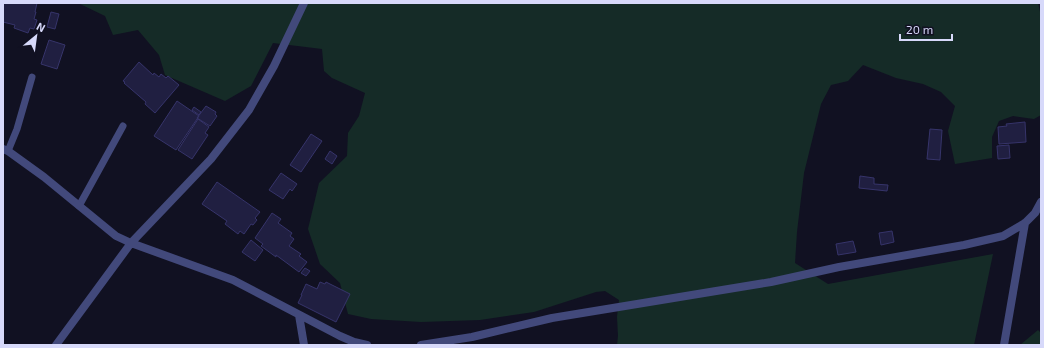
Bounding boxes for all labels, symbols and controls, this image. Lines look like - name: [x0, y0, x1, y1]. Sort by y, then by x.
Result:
- north arrow: [16, 16, 56, 56]
- scale bar: [900, 16, 952, 42]
- text: N: [34, 19, 48, 34]
- text: 20 m: [906, 22, 933, 36]

